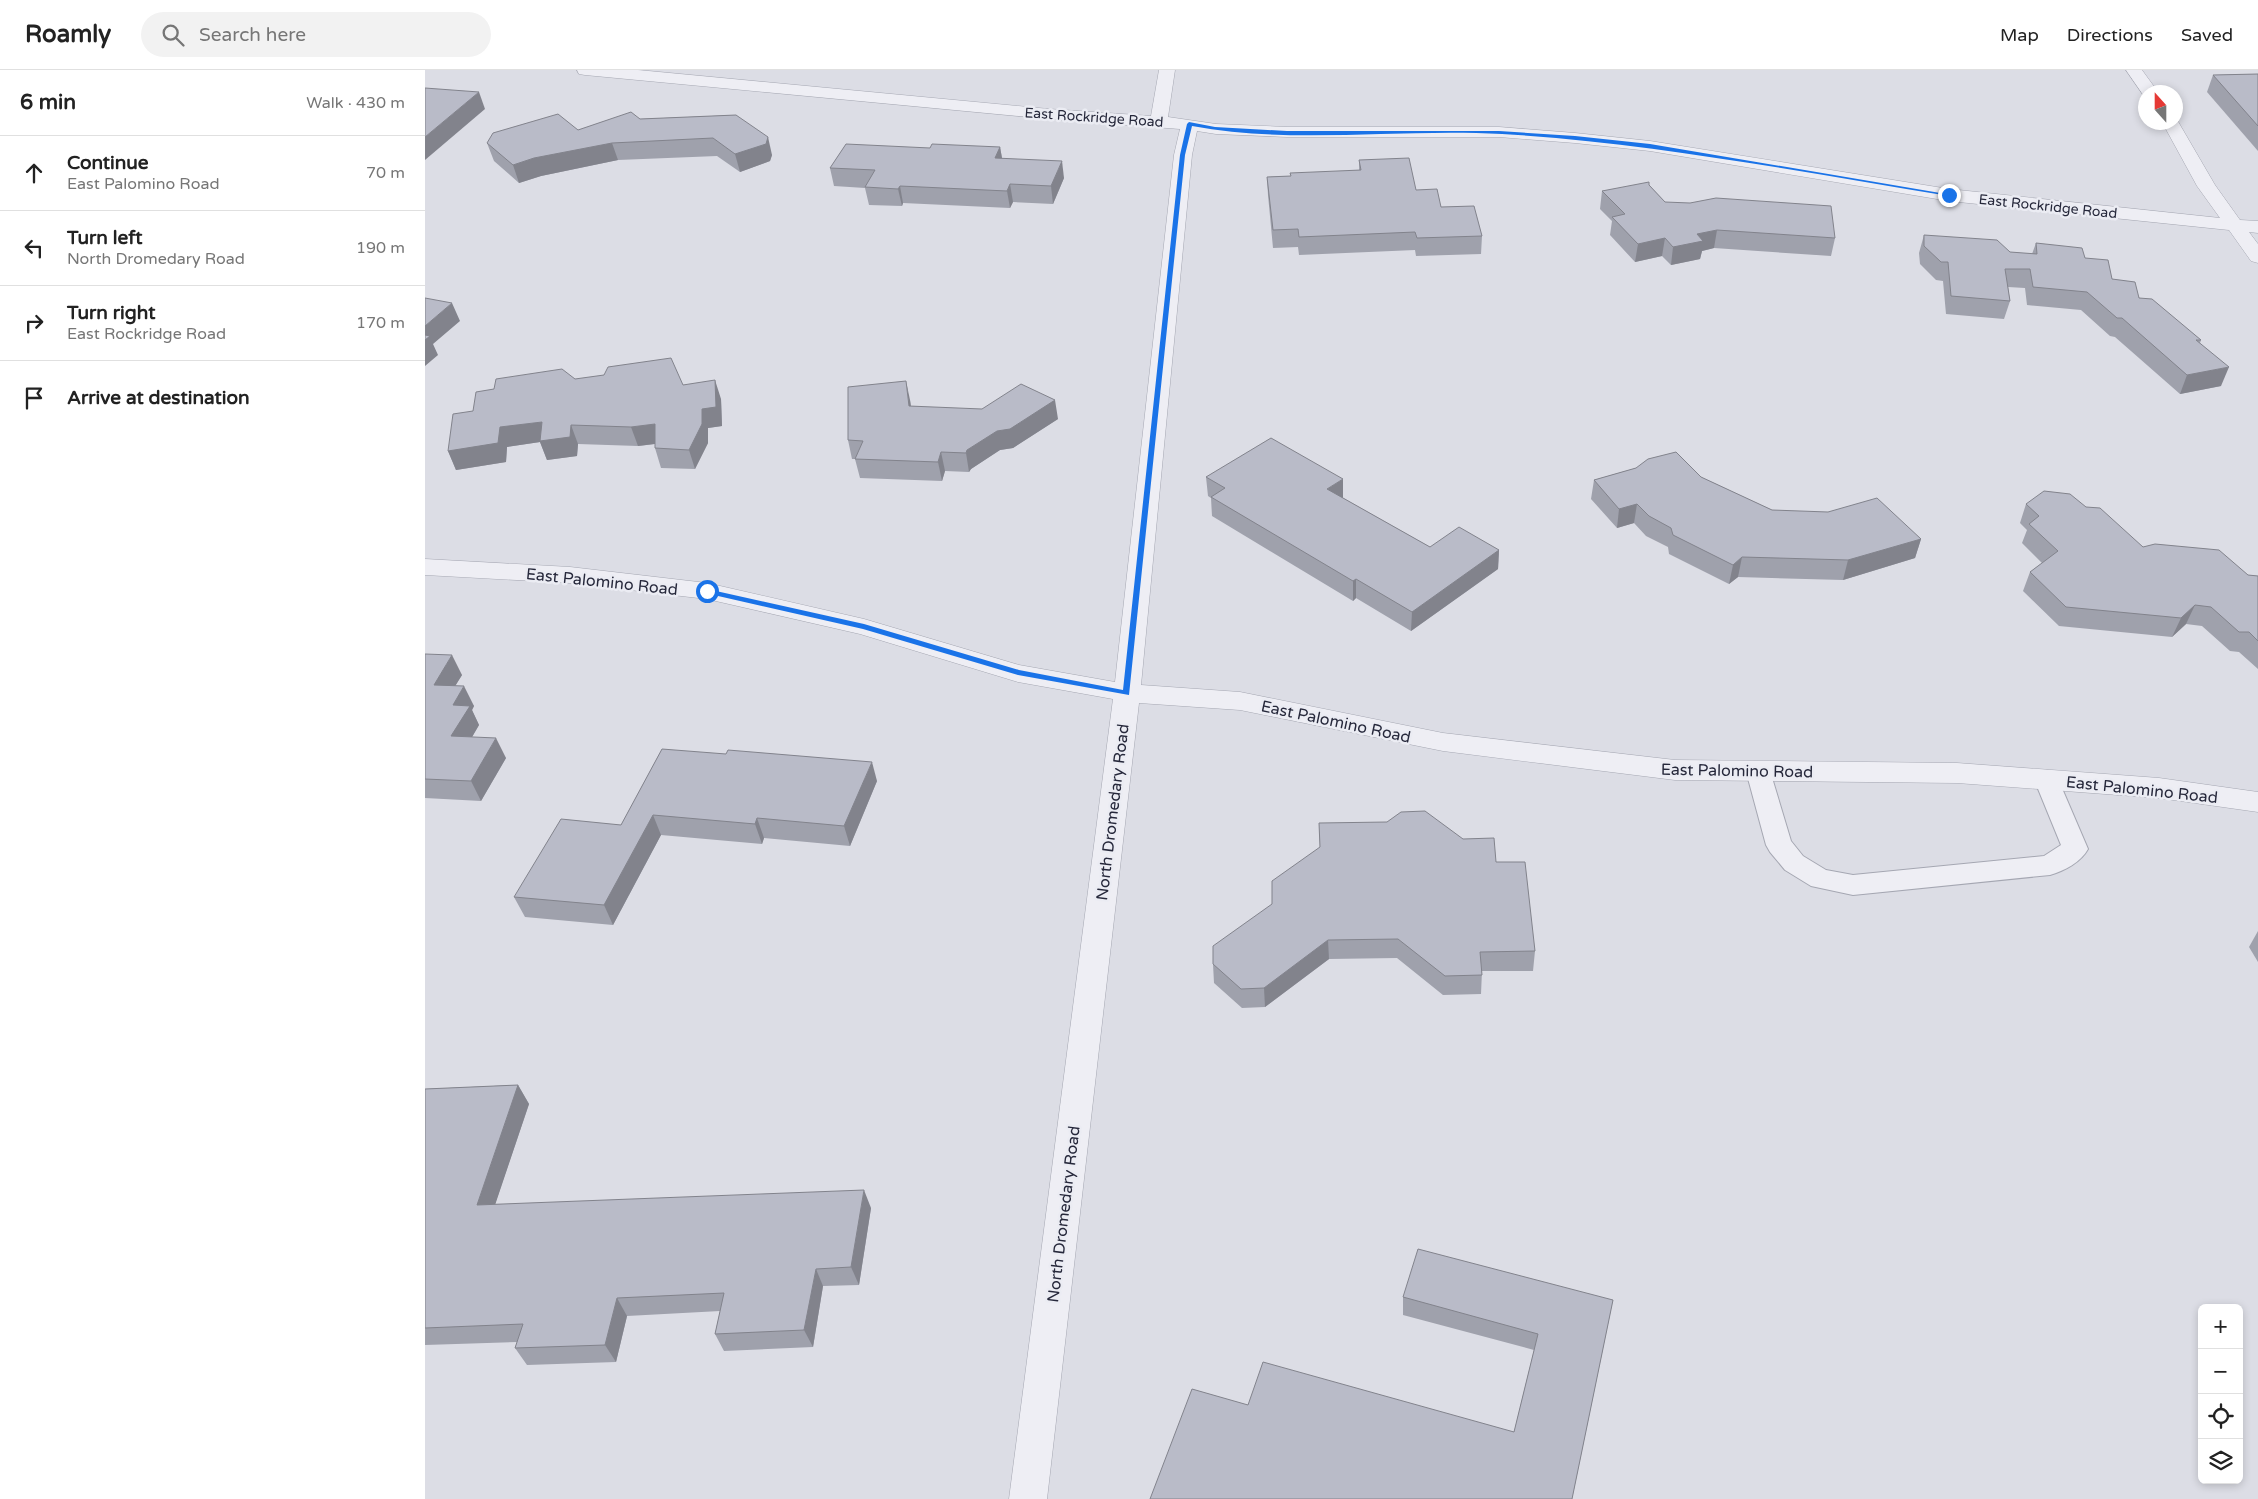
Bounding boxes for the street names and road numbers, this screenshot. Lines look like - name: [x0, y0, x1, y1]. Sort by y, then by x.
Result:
- street label: East Rockridge Road: [1024, 104, 1164, 131]
- street label: East Rockridge Road: [1978, 191, 2118, 222]
- street label: East Palomino Road: [525, 564, 679, 600]
- street label: East Palomino Road: [1259, 696, 1412, 748]
- street label: North Dromedary Road: [1092, 723, 1134, 902]
- street label: East Palomino Road: [1661, 760, 1813, 782]
- street label: East Palomino Road: [2065, 772, 2219, 808]
- street label: North Dromedary Road: [1043, 1125, 1085, 1304]

